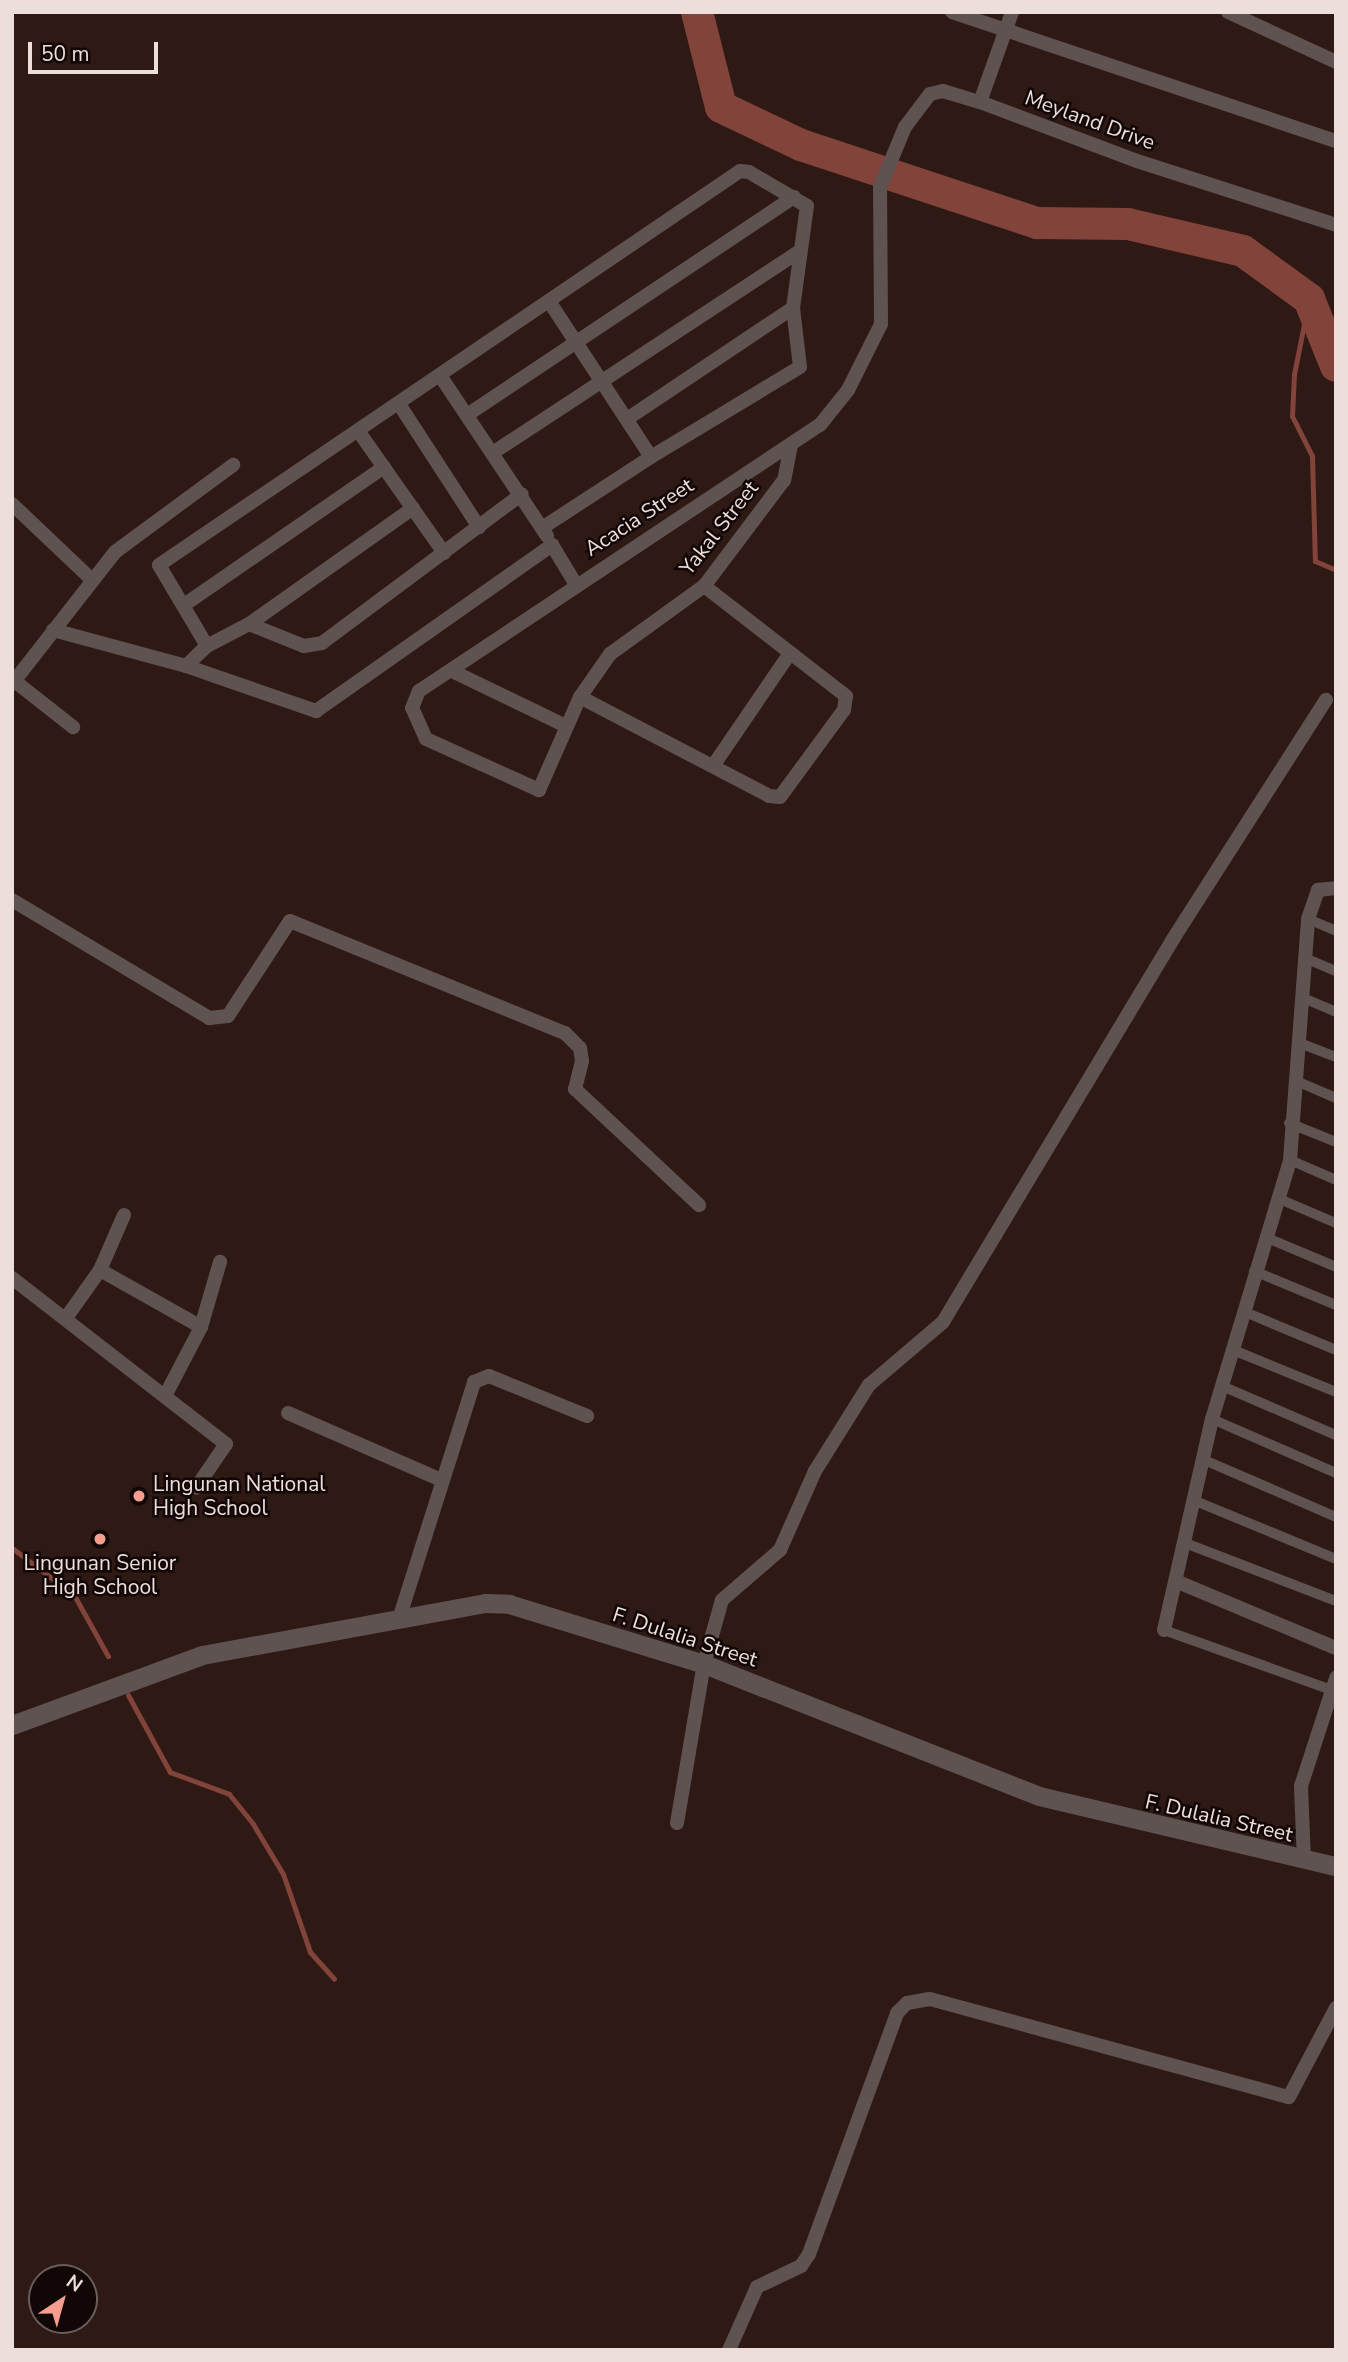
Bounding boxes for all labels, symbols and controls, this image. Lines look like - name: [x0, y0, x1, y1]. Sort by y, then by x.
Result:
- scale bar: [32, 28, 161, 72]
- text: 50 m: [41, 40, 90, 68]
- street label: Meyland Drive: [1022, 85, 1158, 155]
- street label: Acacia Street: [580, 473, 698, 561]
- street label: Yakal Street: [674, 476, 764, 580]
- place label: Lingunan National High School: [153, 1471, 326, 1521]
- marker: Lingunan National High School: [131, 1488, 147, 1504]
- marker: Lingunan Senior High School: [92, 1531, 108, 1547]
- place label: Lingunan Senior High School: [24, 1550, 176, 1600]
- street label: F. Dulalia Street: [609, 1602, 761, 1672]
- street label: F. Dulalia Street: [1143, 1789, 1295, 1847]
- north arrow: [28, 2264, 98, 2334]
- text: N: [61, 2269, 88, 2298]

